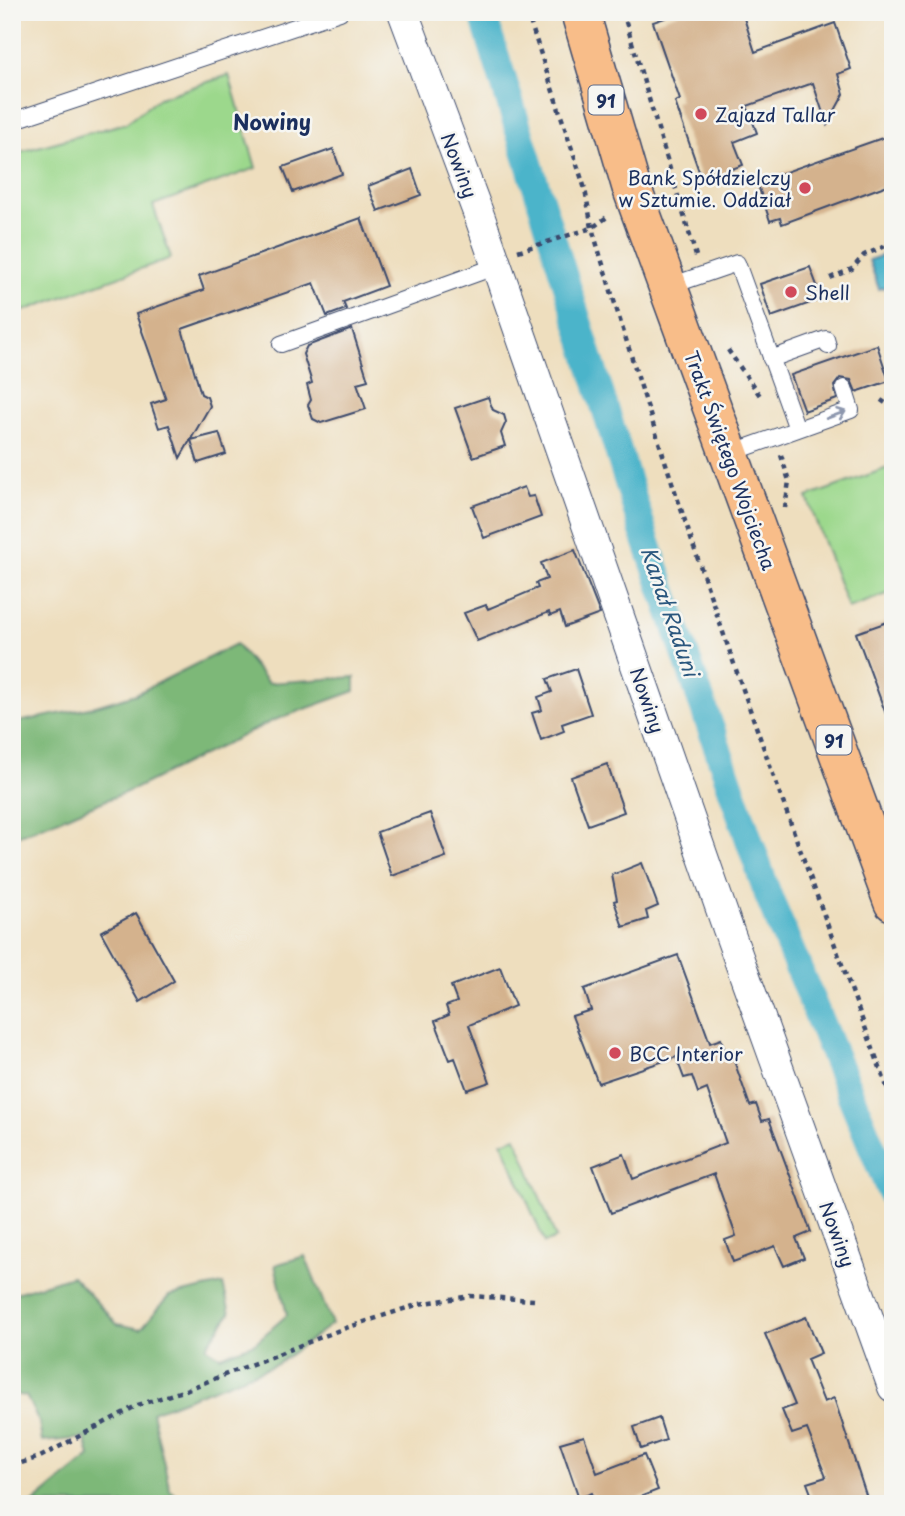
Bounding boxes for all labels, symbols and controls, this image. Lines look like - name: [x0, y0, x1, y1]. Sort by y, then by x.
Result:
- road number: 91: [588, 86, 624, 114]
- place label: Zajazd Tallar: [715, 100, 836, 128]
- district label: Nowiny: [233, 105, 311, 137]
- marker: Zajazd Tallar: [693, 106, 709, 122]
- street label: Nowiny: [435, 128, 485, 202]
- place label: Bank Spółdzielczy w Sztumie. Oddział: [619, 163, 791, 213]
- marker: Bank Spółdzielczy w Sztumie. Oddział: [797, 180, 813, 196]
- place label: Shell: [805, 278, 850, 306]
- marker: Shell: [783, 284, 799, 300]
- street label: Trakt Świętego Wojciecha: [678, 346, 784, 574]
- one-way arrow: [825, 408, 847, 420]
- water label: Kanał Raduni: [634, 542, 709, 683]
- street label: Nowiny: [624, 663, 672, 737]
- road number: 91: [816, 726, 852, 754]
- place label: BCC Interior: [629, 1039, 743, 1067]
- marker: BCC Interior: [607, 1045, 623, 1061]
- street label: Nowiny: [813, 1197, 863, 1271]

